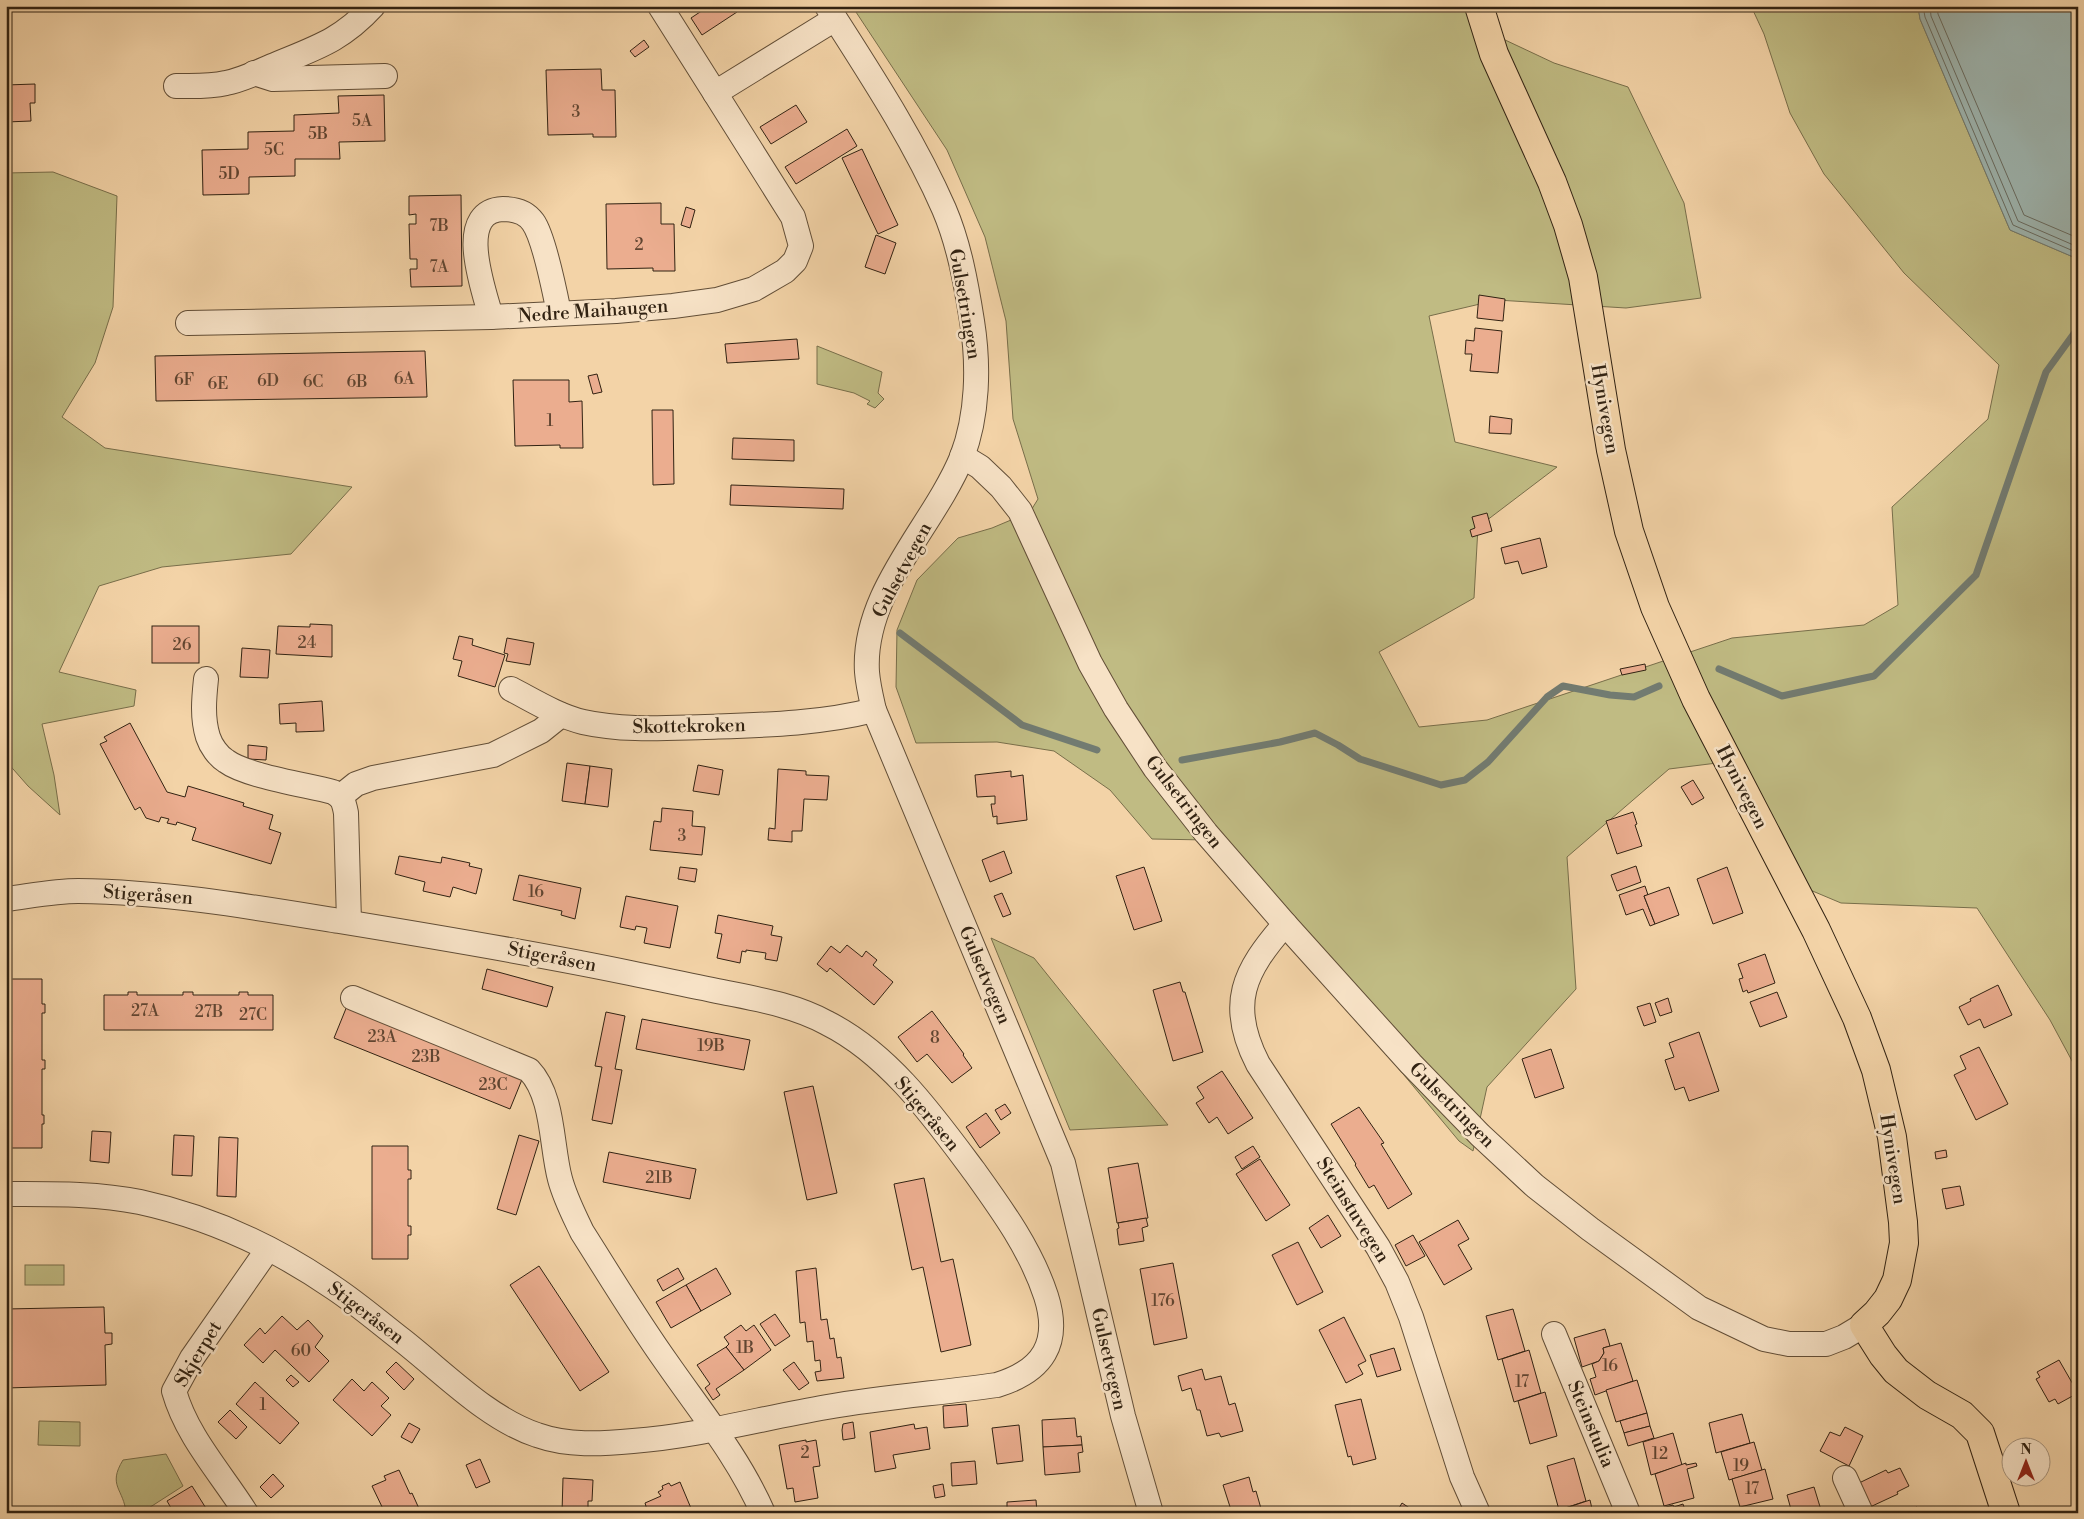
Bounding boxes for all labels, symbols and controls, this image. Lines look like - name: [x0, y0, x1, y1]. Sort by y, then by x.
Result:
- house number: 3: [572, 102, 581, 122]
- house number: 5A: [352, 111, 373, 131]
- house number: 5B: [308, 124, 328, 144]
- house number: 5C: [264, 140, 284, 160]
- house number: 5D: [218, 164, 240, 184]
- house number: 7B: [429, 216, 449, 236]
- house number: 2: [634, 235, 644, 255]
- street label: Gulsetringen: [943, 247, 987, 361]
- house number: 7A: [429, 257, 450, 277]
- street label: Nedre Maihaugen: [517, 294, 669, 328]
- street label: Hynivegen: [1585, 362, 1625, 456]
- house number: 6A: [394, 369, 415, 389]
- house number: 6F: [174, 370, 194, 390]
- house number: 6D: [257, 371, 279, 391]
- house number: 6C: [303, 372, 323, 392]
- house number: 6B: [347, 372, 367, 392]
- house number: 6E: [208, 374, 228, 394]
- house number: 1: [547, 411, 554, 431]
- street label: Gulsetvegen: [867, 518, 937, 622]
- house number: 24: [298, 633, 317, 653]
- house number: 26: [173, 635, 192, 655]
- street label: Skottekroken: [632, 713, 746, 739]
- street label: Hynivegen: [1711, 741, 1773, 833]
- street label: Gulsetringen: [1140, 751, 1228, 853]
- house number: 3: [678, 826, 687, 846]
- street label: Stigeråsen: [102, 880, 194, 910]
- house number: 16: [528, 882, 544, 902]
- street label: Gulsetvegen: [954, 922, 1016, 1028]
- street label: Stigeråsen: [505, 937, 599, 977]
- house number: 27A: [131, 1001, 160, 1021]
- house number: 27B: [195, 1002, 223, 1022]
- house number: 27C: [239, 1005, 267, 1025]
- house number: 23A: [368, 1027, 397, 1047]
- house number: 8: [930, 1028, 940, 1048]
- house number: 19B: [697, 1036, 725, 1056]
- house number: 23B: [411, 1047, 441, 1067]
- street label: Gulsetringen: [1404, 1057, 1500, 1153]
- street label: Stigeråsen: [889, 1072, 965, 1156]
- house number: 23C: [479, 1075, 507, 1095]
- street label: Hynivegen: [1874, 1112, 1912, 1206]
- street label: Steinstuvegen: [1311, 1153, 1395, 1267]
- house number: 21B: [645, 1168, 673, 1188]
- street label: Stigeråsen: [323, 1276, 409, 1350]
- house number: 176: [1151, 1291, 1175, 1311]
- street label: Gulsetvegen: [1086, 1305, 1132, 1413]
- street label: Skjerpet: [169, 1316, 227, 1391]
- house number: 1B: [736, 1338, 754, 1358]
- house number: 60: [291, 1341, 311, 1361]
- house number: 16: [1602, 1356, 1618, 1376]
- house number: 17: [1515, 1372, 1529, 1392]
- street label: Steinstulia: [1562, 1377, 1620, 1471]
- house number: 1: [260, 1395, 267, 1415]
- north arrow: [2002, 1436, 2052, 1486]
- text: N: [2020, 1441, 2032, 1459]
- house number: 2: [800, 1443, 810, 1463]
- house number: 12: [1652, 1444, 1668, 1464]
- house number: 19: [1733, 1456, 1749, 1476]
- house number: 17: [1745, 1479, 1759, 1499]

